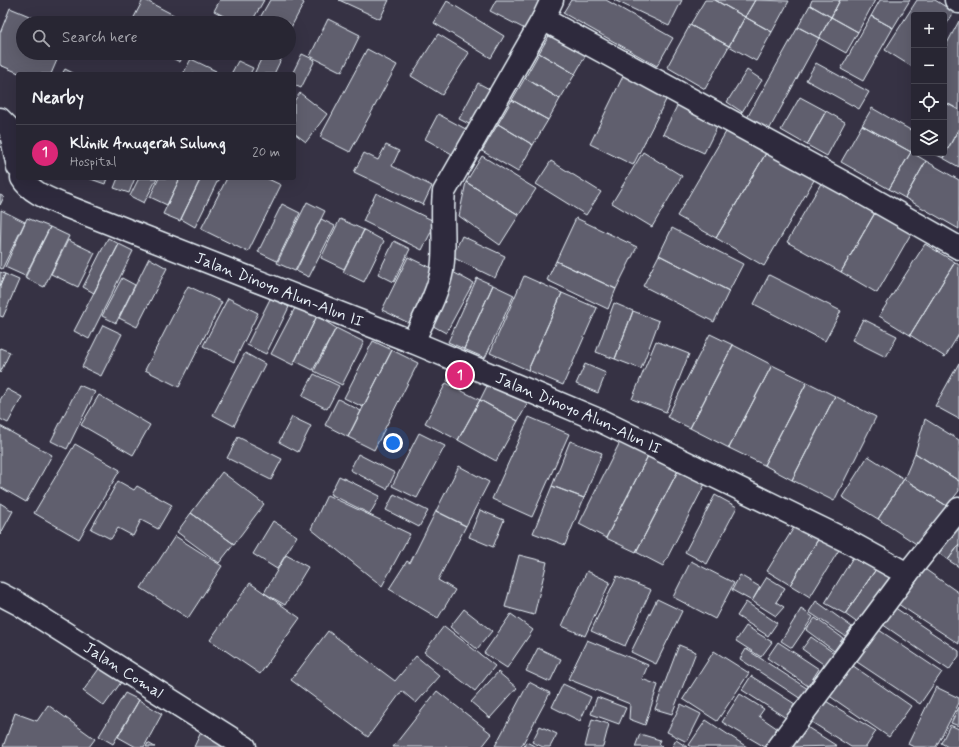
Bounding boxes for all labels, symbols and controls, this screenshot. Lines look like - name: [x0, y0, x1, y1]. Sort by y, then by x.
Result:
- map controls: [911, 12, 947, 156]
- button: +: [911, 12, 947, 48]
- search box: [16, 16, 296, 60]
- icon: search: [30, 27, 52, 49]
- text: Search here: [62, 28, 138, 48]
- button: −: [911, 48, 947, 84]
- button: locate: [911, 84, 947, 120]
- text: Nearby: [32, 87, 84, 109]
- button: layers: [911, 120, 947, 156]
- text: Klinik Anugerah Sulung: [70, 134, 226, 154]
- text: 1: [42, 144, 48, 161]
- text: 20 m: [252, 144, 280, 161]
- text: Hospital: [70, 154, 116, 171]
- street label: Jalan Dinoyo Alun-Alun II: [192, 247, 367, 332]
- pin: 1: [447, 360, 473, 390]
- street label: Jalan Dinoyo Alun-Alun II: [492, 367, 665, 459]
- your location: [383, 433, 403, 453]
- street label: Jalan Comal: [80, 637, 167, 703]

